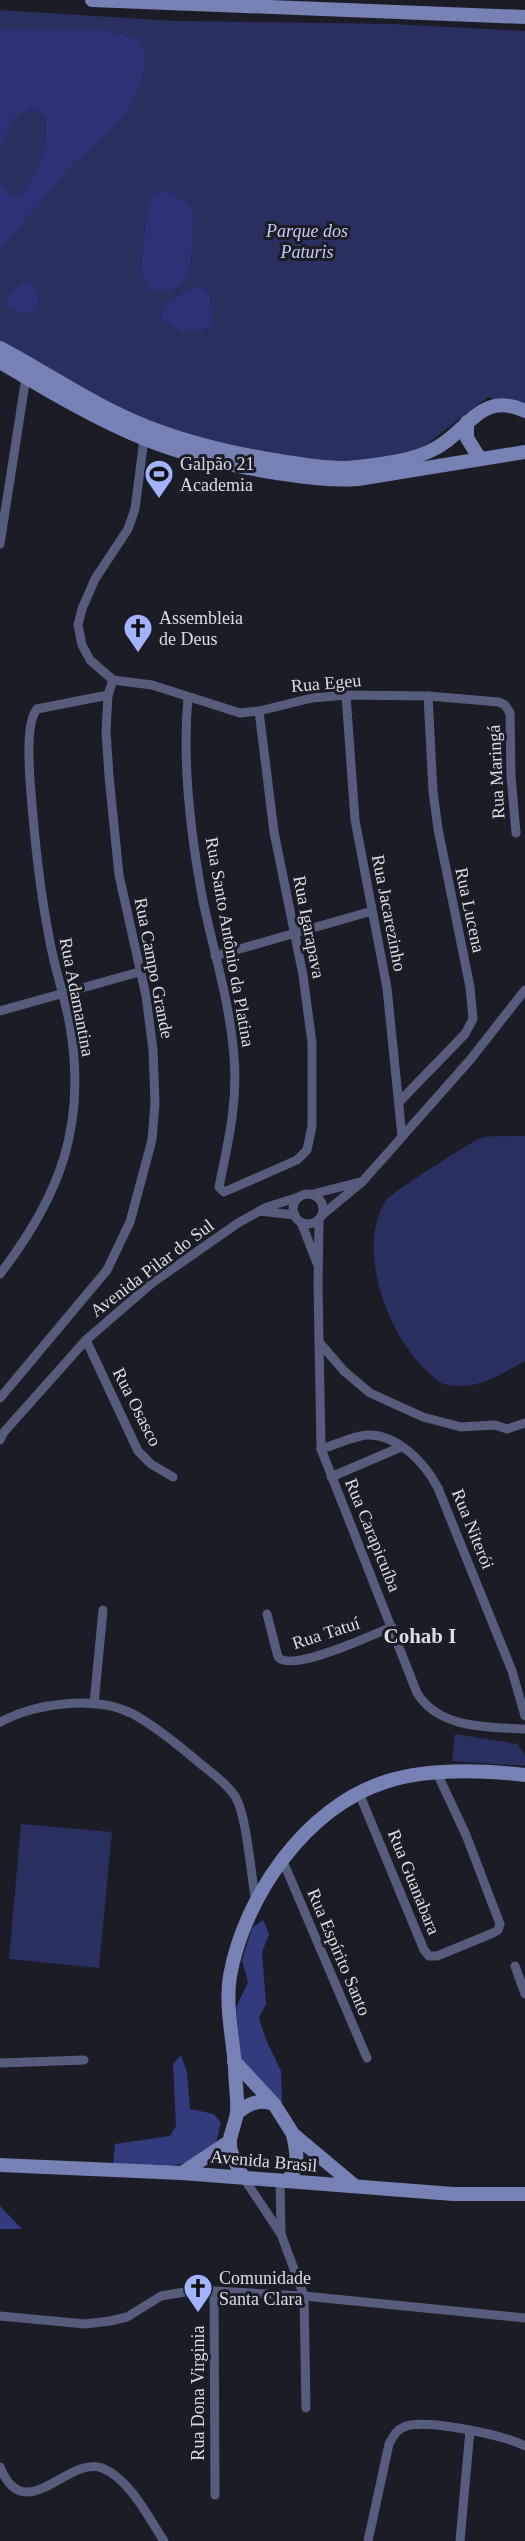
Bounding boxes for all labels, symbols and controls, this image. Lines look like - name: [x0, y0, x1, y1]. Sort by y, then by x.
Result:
- park label: Parque dos Paturis: [265, 221, 348, 262]
- place label: Galpão 21 Academia: [180, 454, 254, 495]
- sports icon: Galpão 21 Academia: [143, 458, 175, 500]
- place label: Assembleia de Deus: [159, 608, 243, 649]
- church icon: Assembleia de Deus: [122, 612, 154, 654]
- street label: Rua Egeu: [290, 670, 362, 696]
- street label: Rua Maringá: [484, 724, 508, 820]
- street label: Rua Santo Antônio da Platina: [202, 835, 258, 1049]
- street label: Rua Jacarezinho: [368, 853, 410, 973]
- street label: Rua Lucena: [451, 866, 489, 954]
- street label: Rua Igarapava: [289, 874, 329, 980]
- street label: Rua Campo Grande: [131, 896, 177, 1040]
- street label: Rua Adamantina: [56, 936, 98, 1058]
- street label: Avenida Pilar do Sul: [86, 1215, 218, 1321]
- street label: Rua Osasco: [109, 1364, 165, 1450]
- street label: Rua Carapicuíba: [341, 1475, 405, 1595]
- street label: Rua Niterói: [448, 1486, 498, 1572]
- street label: Rua Tatuí: [290, 1613, 362, 1653]
- district label: Cohab I: [384, 1624, 456, 1648]
- street label: Rua Guanabara: [384, 1827, 444, 1937]
- street label: Rua Espírito Santo: [303, 1885, 375, 2019]
- street label: Avenida Brasil: [210, 2146, 318, 2176]
- place label: Comunidade Santa Clara: [219, 2268, 311, 2309]
- church icon: Comunidade Santa Clara: [182, 2272, 214, 2314]
- street label: Rua Dona Virginia: [188, 2325, 208, 2461]

